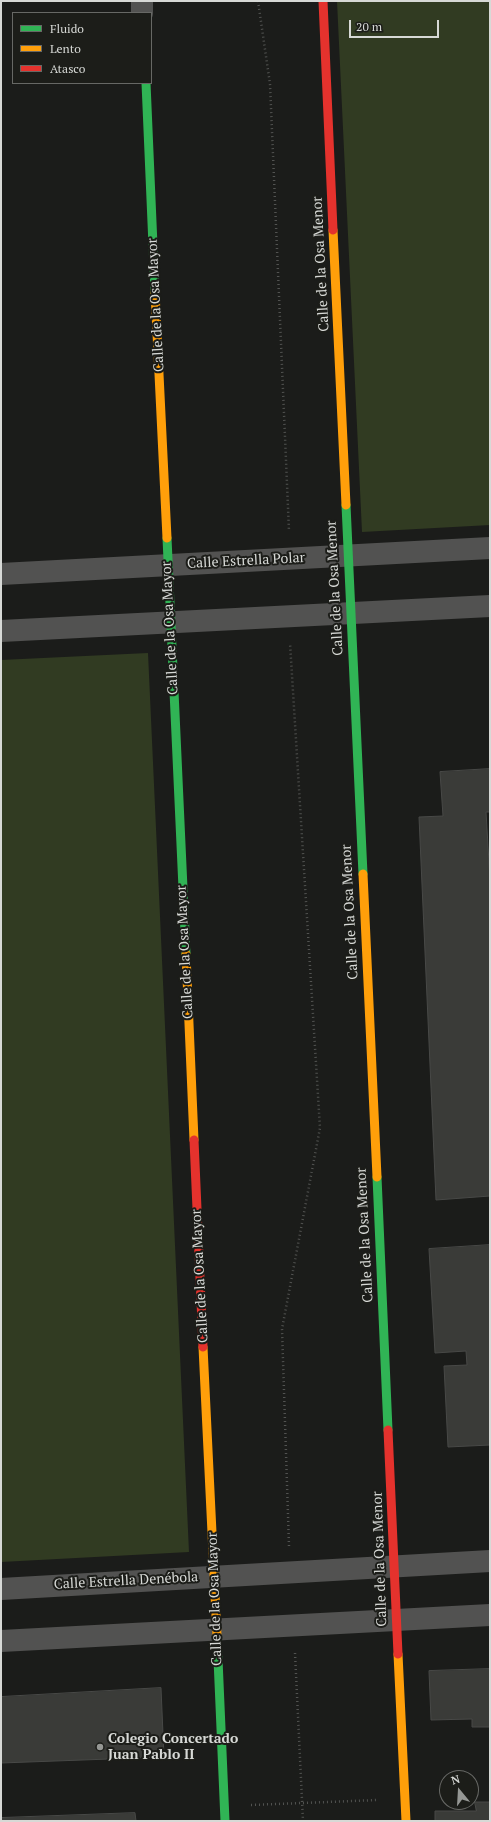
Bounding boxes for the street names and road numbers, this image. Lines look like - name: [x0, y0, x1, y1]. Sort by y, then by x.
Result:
- street label: Calle de la Osa Menor: [309, 196, 333, 332]
- street label: Calle de la Osa Mayor: [144, 238, 168, 372]
- street label: Calle de la Osa Menor: [323, 520, 347, 656]
- street label: Calle Estrella Polar: [187, 550, 305, 572]
- street label: Calle de la Osa Mayor: [158, 561, 182, 695]
- street label: Calle de la Osa Menor: [338, 844, 362, 980]
- street label: Calle de la Osa Mayor: [173, 885, 197, 1019]
- street label: Calle de la Osa Menor: [353, 1167, 377, 1303]
- street label: Calle de la Osa Mayor: [188, 1209, 212, 1343]
- street label: Calle de la Osa Menor: [369, 1491, 391, 1627]
- street label: Calle de la Osa Mayor: [204, 1532, 226, 1666]
- street label: Calle Estrella Denébola: [53, 1569, 199, 1593]

